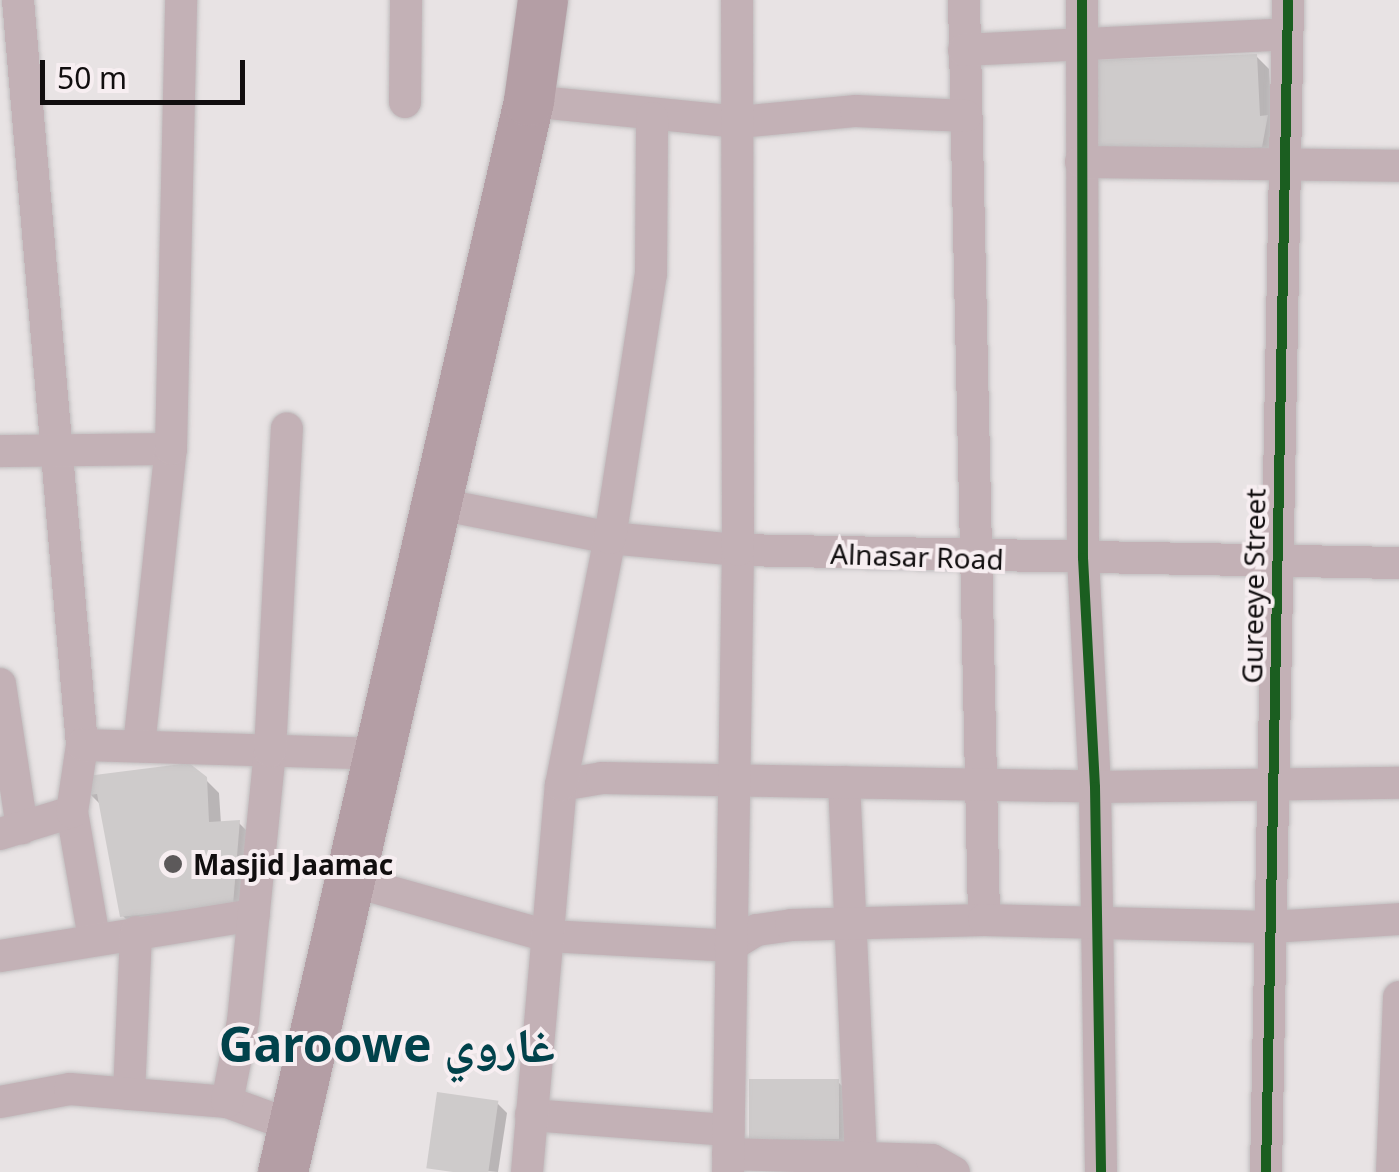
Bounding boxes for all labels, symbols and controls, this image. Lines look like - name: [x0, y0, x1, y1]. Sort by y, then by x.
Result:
- scale bar: [45, 40, 250, 102]
- text: 50 m: [57, 57, 127, 98]
- street label: Gureeye Street: [1234, 488, 1272, 684]
- street label: Alnasar Road: [830, 536, 1004, 576]
- place label: Masjid Jaamac: [193, 847, 393, 881]
- marker: Masjid Jaamac: [162, 853, 184, 875]
- district label: Garoowe غاروي: [219, 1015, 555, 1073]

